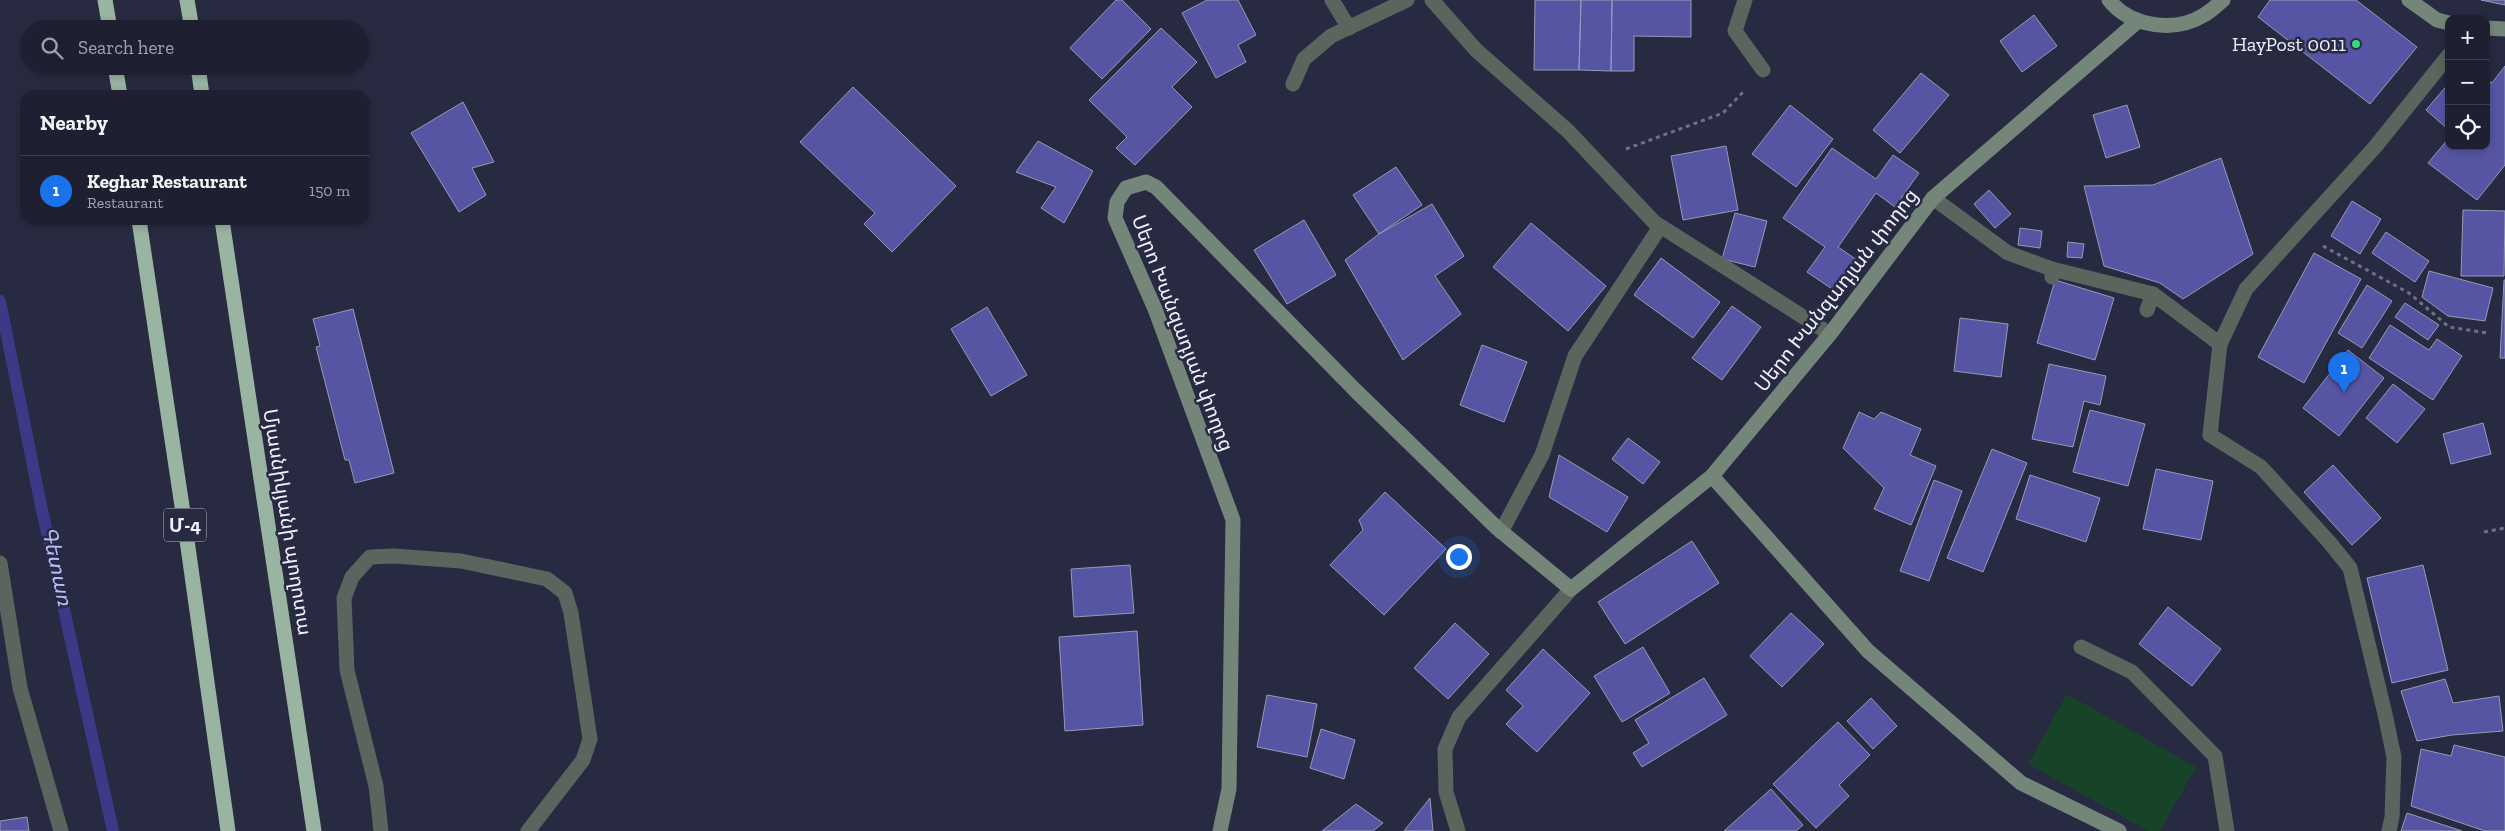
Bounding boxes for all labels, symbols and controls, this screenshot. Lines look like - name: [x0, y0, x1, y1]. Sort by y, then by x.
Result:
- map controls: [2445, 15, 2490, 150]
- button: +: [2445, 15, 2490, 60]
- search box: [20, 20, 370, 75]
- place label: HayPost 0011: [2232, 32, 2346, 56]
- icon: search: [38, 34, 66, 62]
- text: Search here: [78, 36, 174, 59]
- marker: HayPost 0011: [2350, 38, 2362, 50]
- button: −: [2445, 60, 2490, 105]
- button: locate: [2445, 105, 2490, 150]
- text: Nearby: [40, 110, 108, 135]
- text: Keghar Restaurant: [87, 170, 247, 193]
- text: 1: [53, 181, 59, 200]
- text: 150 m: [309, 181, 350, 200]
- street label: Սերո Խանզադյան փողոց: [1749, 184, 1923, 396]
- text: Restaurant: [87, 193, 163, 212]
- street label: Սերո Խանզադյան փողոց: [1127, 212, 1239, 454]
- pin: 1: [2328, 352, 2360, 393]
- street label: Մյասնիկյանի պողոտա: [258, 407, 318, 637]
- road number: Մ-4: [164, 508, 206, 542]
- water label: Գետառ: [37, 524, 78, 609]
- your location: [1446, 544, 1472, 570]

